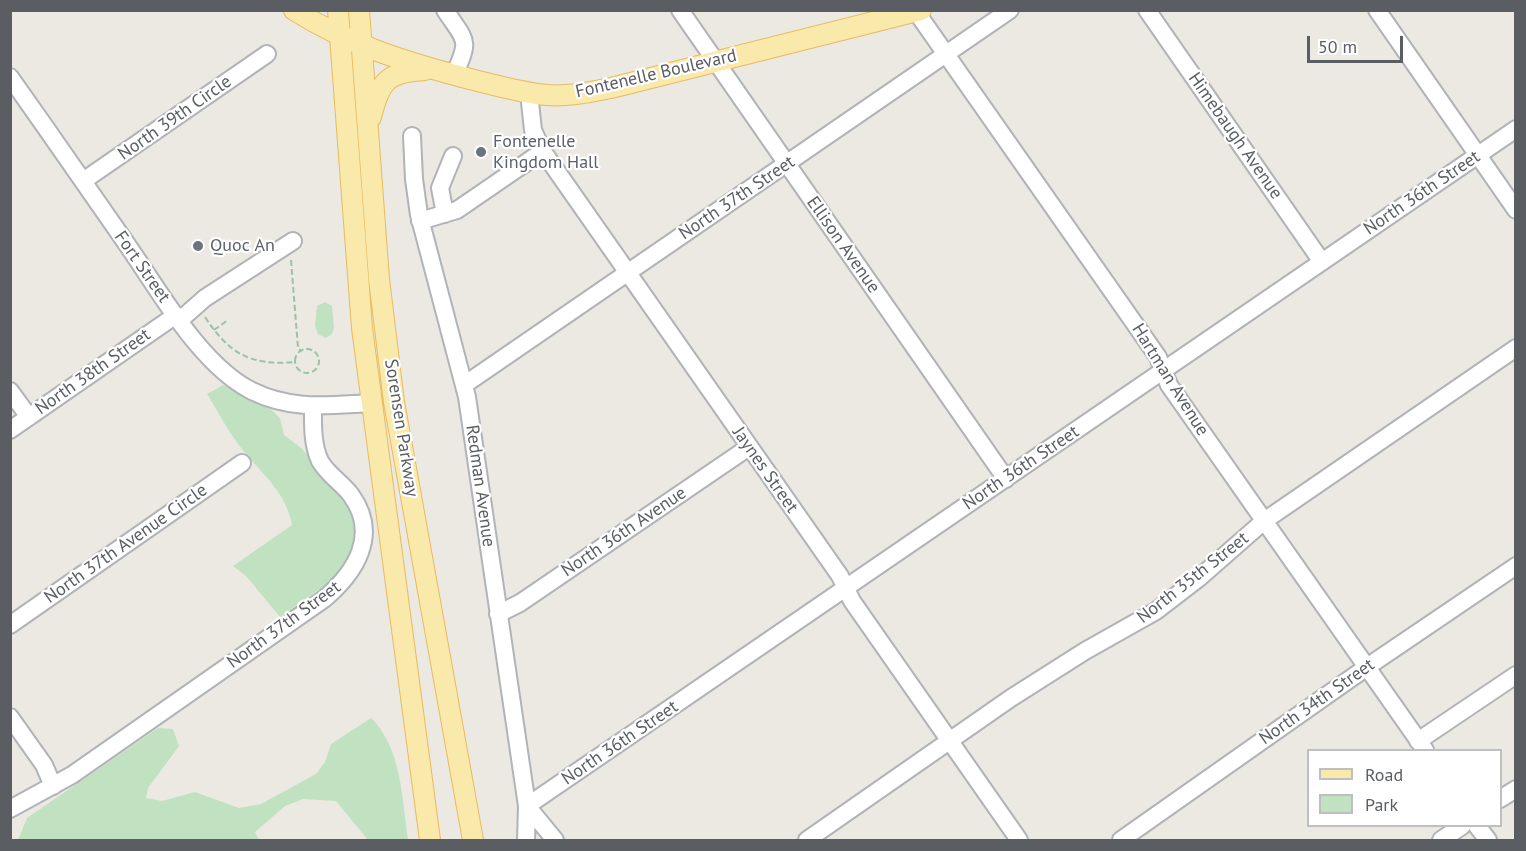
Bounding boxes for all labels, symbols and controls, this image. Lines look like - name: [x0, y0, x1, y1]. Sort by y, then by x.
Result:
- scale bar: [1310, 24, 1406, 62]
- text: 50 m: [1318, 35, 1357, 58]
- street label: Fontenelle Boulevard: [573, 45, 739, 103]
- street label: Himebaugh Avenue: [1183, 69, 1287, 203]
- street label: North 39th Circle: [114, 71, 236, 165]
- place label: Fontenelle Kingdom Hall: [493, 131, 599, 174]
- marker: Fontenelle Kingdom Hall: [474, 145, 488, 159]
- street label: North 36th Street: [1360, 146, 1484, 240]
- street label: North 37th Street: [675, 151, 799, 245]
- street label: Ellison Avenue: [802, 192, 884, 298]
- street label: Fort Street: [109, 227, 175, 307]
- place label: Quoc An: [210, 235, 275, 257]
- marker: Quoc An: [191, 239, 205, 253]
- street label: Hartman Avenue: [1127, 320, 1213, 440]
- street label: North 38th Street: [31, 324, 155, 420]
- street label: Sorensen Parkway: [379, 357, 423, 499]
- street label: North 36th Street: [959, 421, 1083, 515]
- street label: Jaynes Street: [728, 423, 802, 517]
- street label: Redman Avenue: [461, 424, 499, 548]
- street label: North 37th Avenue Circle: [40, 480, 212, 608]
- street label: North 36th Avenue: [558, 482, 690, 582]
- street label: North 35th Street: [1133, 528, 1253, 628]
- street label: North 37th Street: [223, 577, 345, 673]
- street label: North 34th Street: [1255, 654, 1379, 750]
- street label: North 36th Street: [558, 696, 682, 790]
- legend: [1307, 749, 1502, 827]
- text: Road: [1365, 763, 1403, 786]
- text: Park: [1365, 793, 1398, 816]

